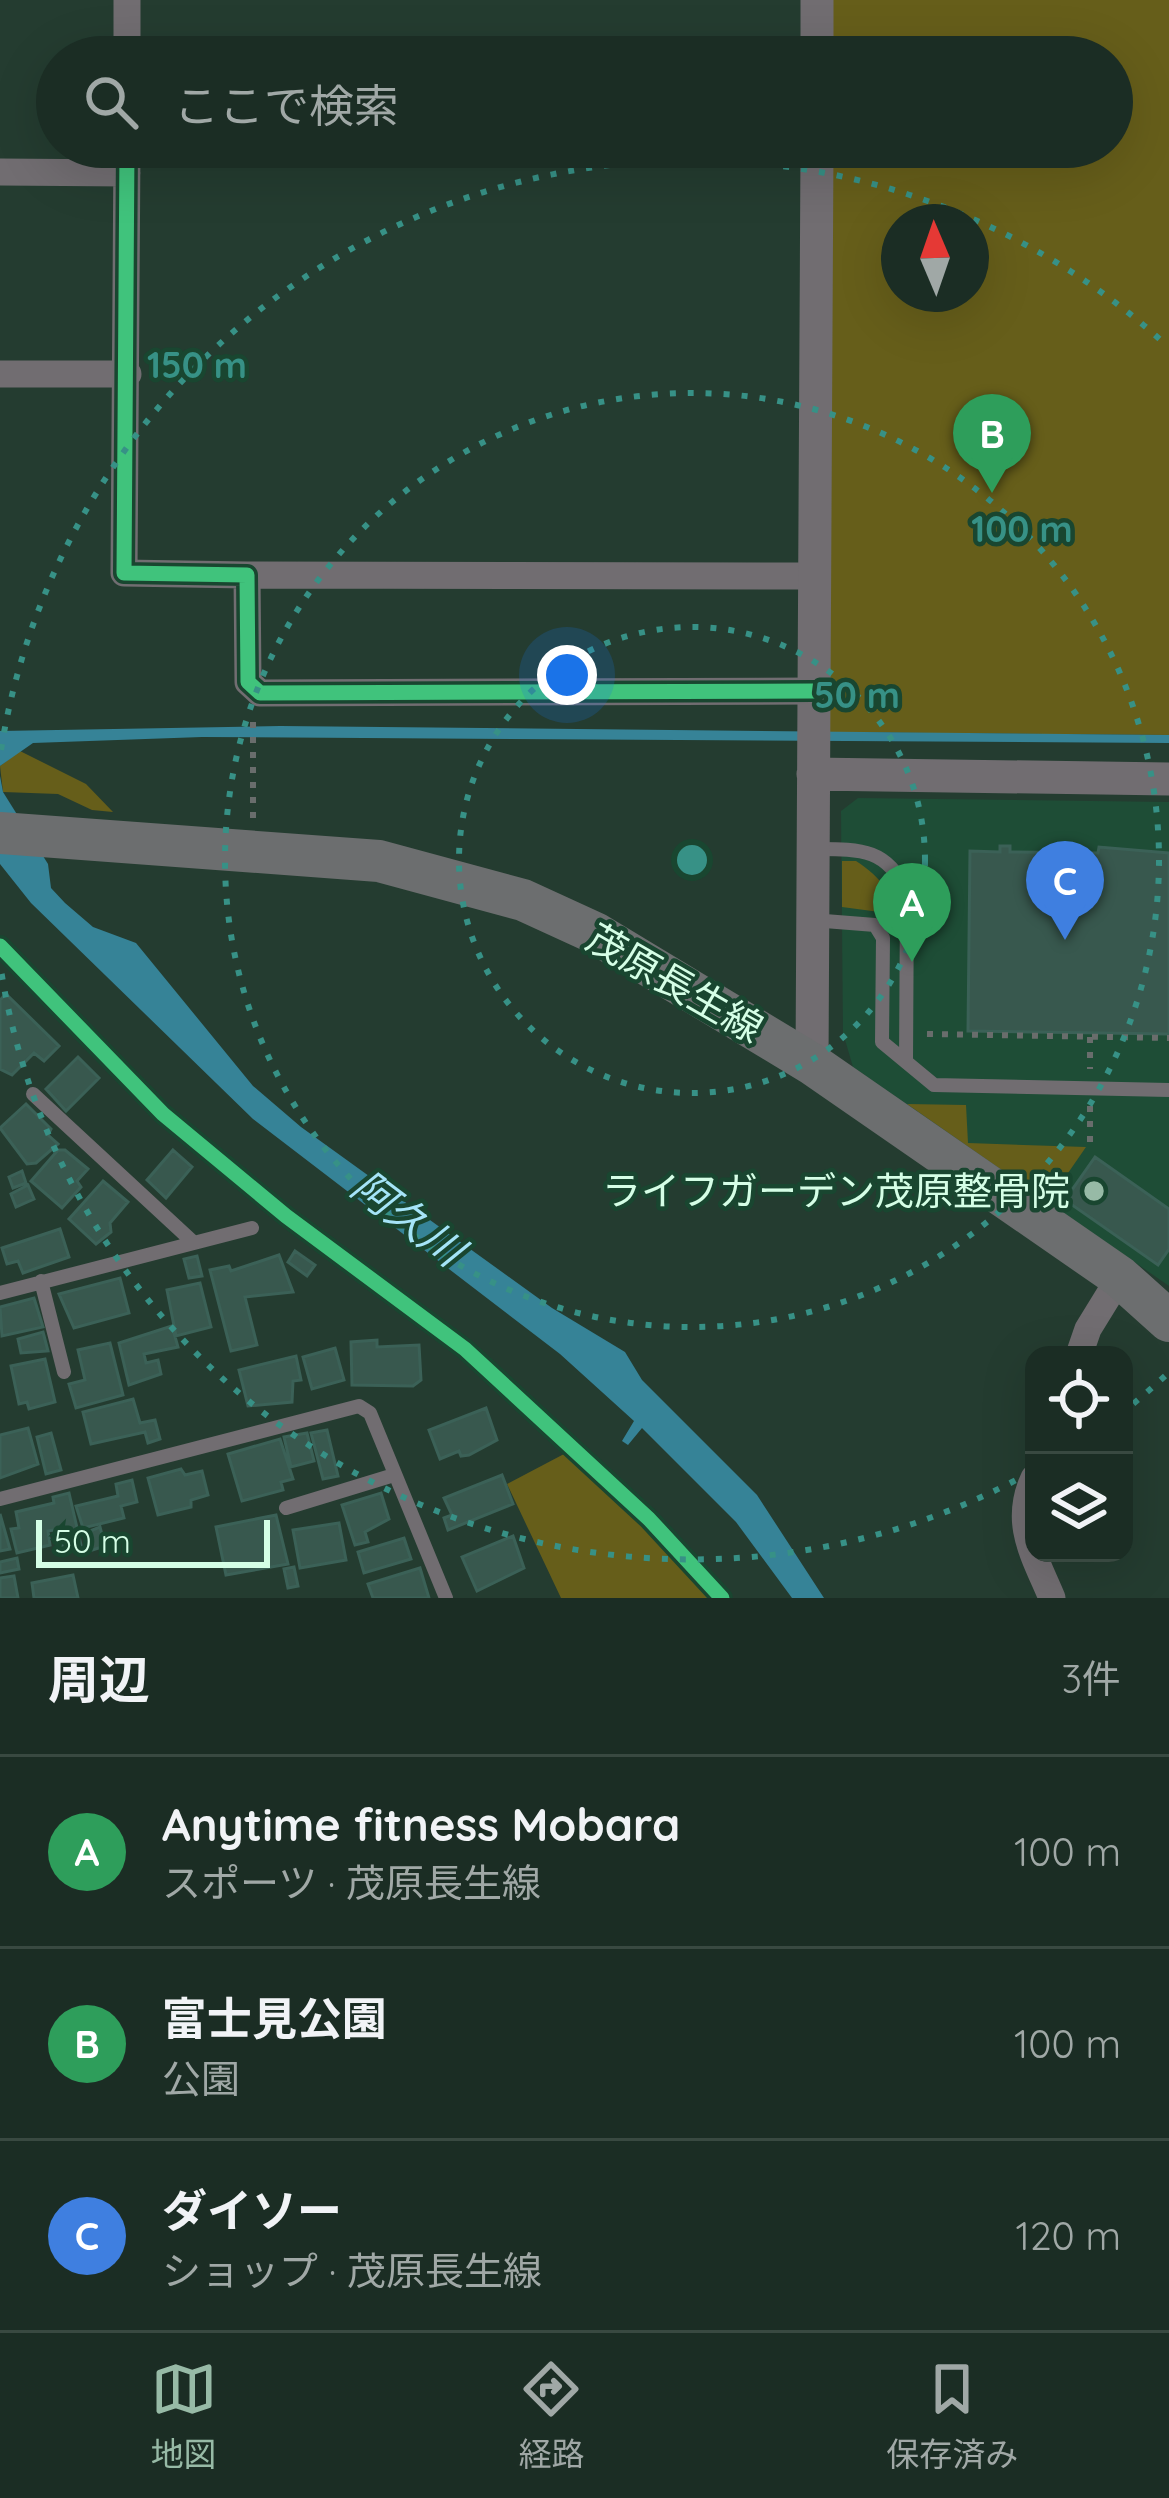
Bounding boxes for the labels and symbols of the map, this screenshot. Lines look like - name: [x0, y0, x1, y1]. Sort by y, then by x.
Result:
- north arrow: [881, 204, 989, 312]
- text: 150 m: [147, 342, 247, 387]
- pin: B: [953, 394, 1031, 493]
- text: 100 m: [971, 506, 1073, 551]
- your location: [537, 645, 597, 705]
- text: 50 m: [814, 672, 900, 717]
- centre of rings: [671, 839, 713, 881]
- pin: C: [1026, 841, 1104, 940]
- pin: A: [873, 863, 951, 962]
- street label: 茂原長生線: [579, 913, 772, 1053]
- water label: 阿久川: [342, 1159, 478, 1279]
- place label: ライフガーデン茂原整骨院: [602, 1166, 1070, 1215]
- marker: ライフガーデン茂原整骨院: [1081, 1178, 1107, 1204]
- scale bar: [36, 1514, 270, 1567]

